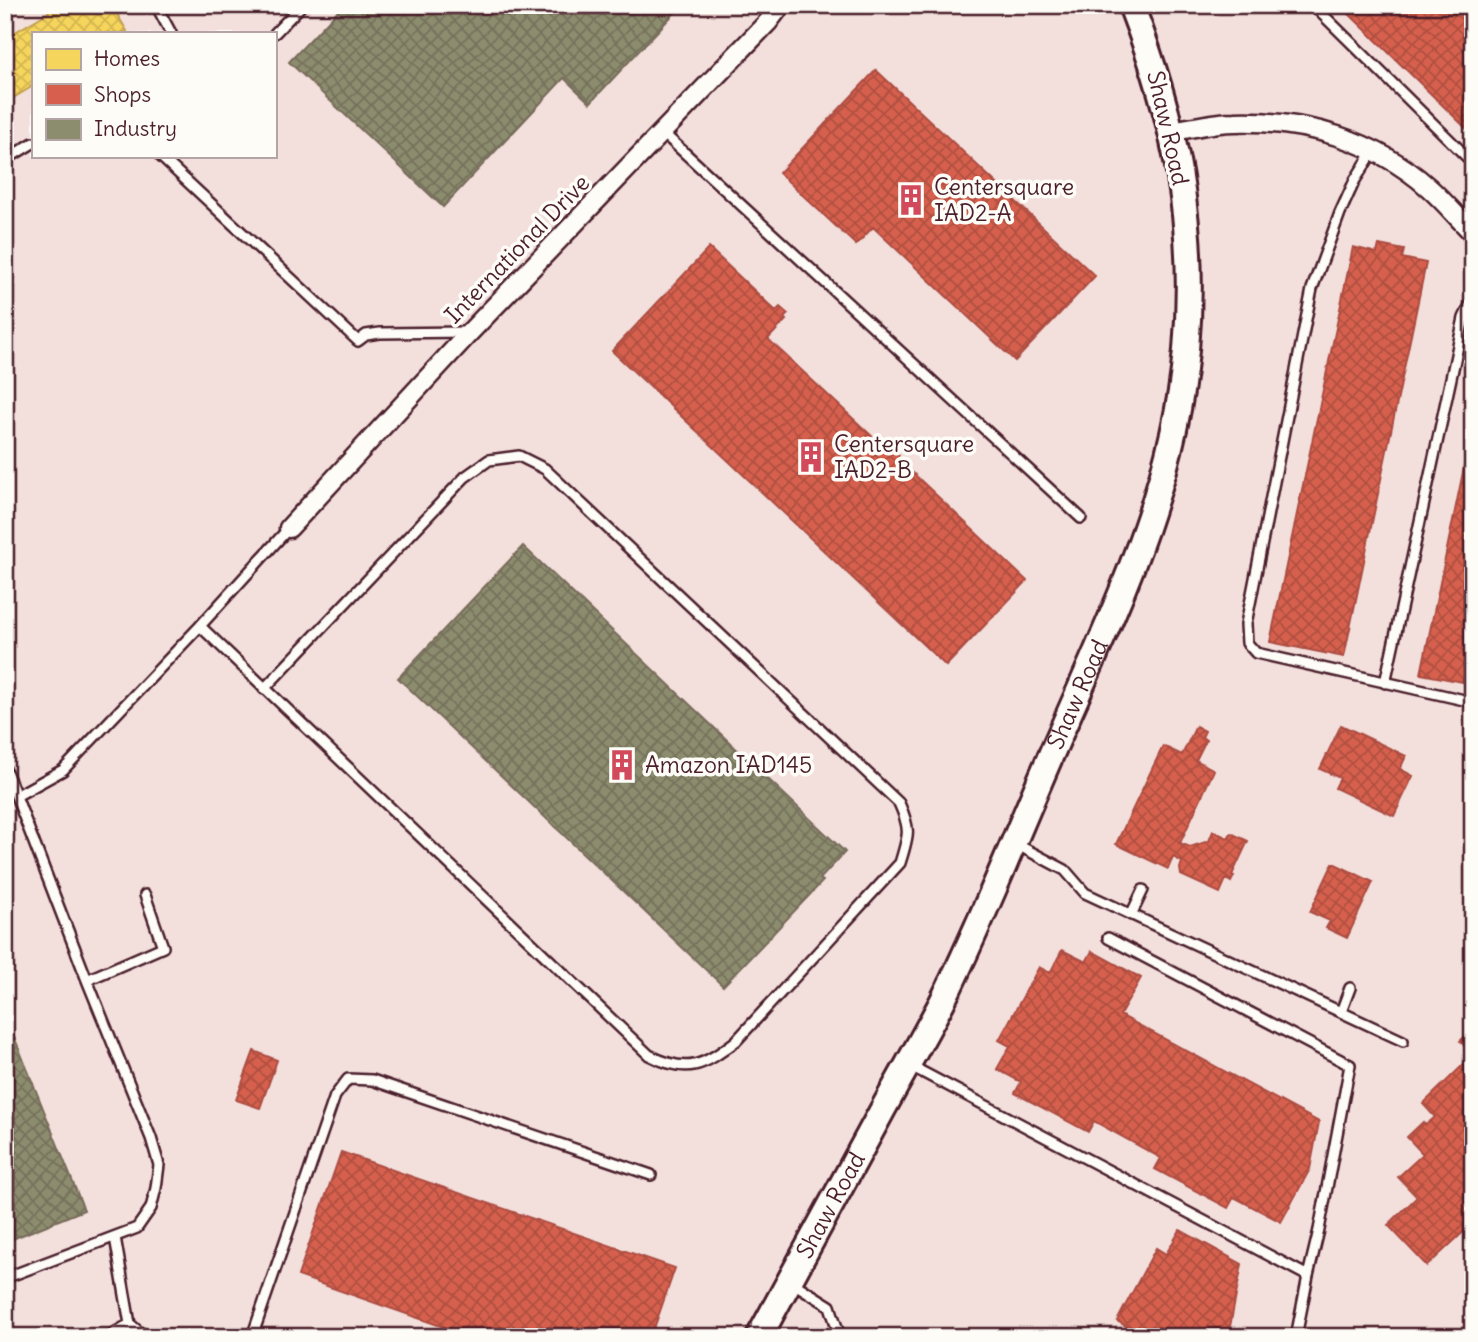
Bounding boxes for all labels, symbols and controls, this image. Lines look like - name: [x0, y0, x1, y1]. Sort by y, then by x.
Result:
- legend: [32, 32, 276, 158]
- text: Homes: [94, 45, 160, 72]
- street label: Shaw Road: [1141, 68, 1196, 188]
- text: Shops: [94, 81, 151, 108]
- text: Industry: [94, 115, 177, 142]
- street label: International Drive: [438, 168, 595, 329]
- place label: Centersquare IAD2-A: [934, 172, 1074, 227]
- building icon: Centersquare IAD2-A: [894, 183, 928, 217]
- place label: Centersquare IAD2-B: [834, 429, 974, 484]
- building icon: Centersquare IAD2-B: [794, 440, 828, 474]
- street label: Shaw Road: [1040, 635, 1114, 753]
- building icon: Amazon IAD145: [605, 748, 639, 782]
- place label: Amazon IAD145: [645, 750, 812, 779]
- street label: Shaw Road: [790, 1147, 871, 1263]

